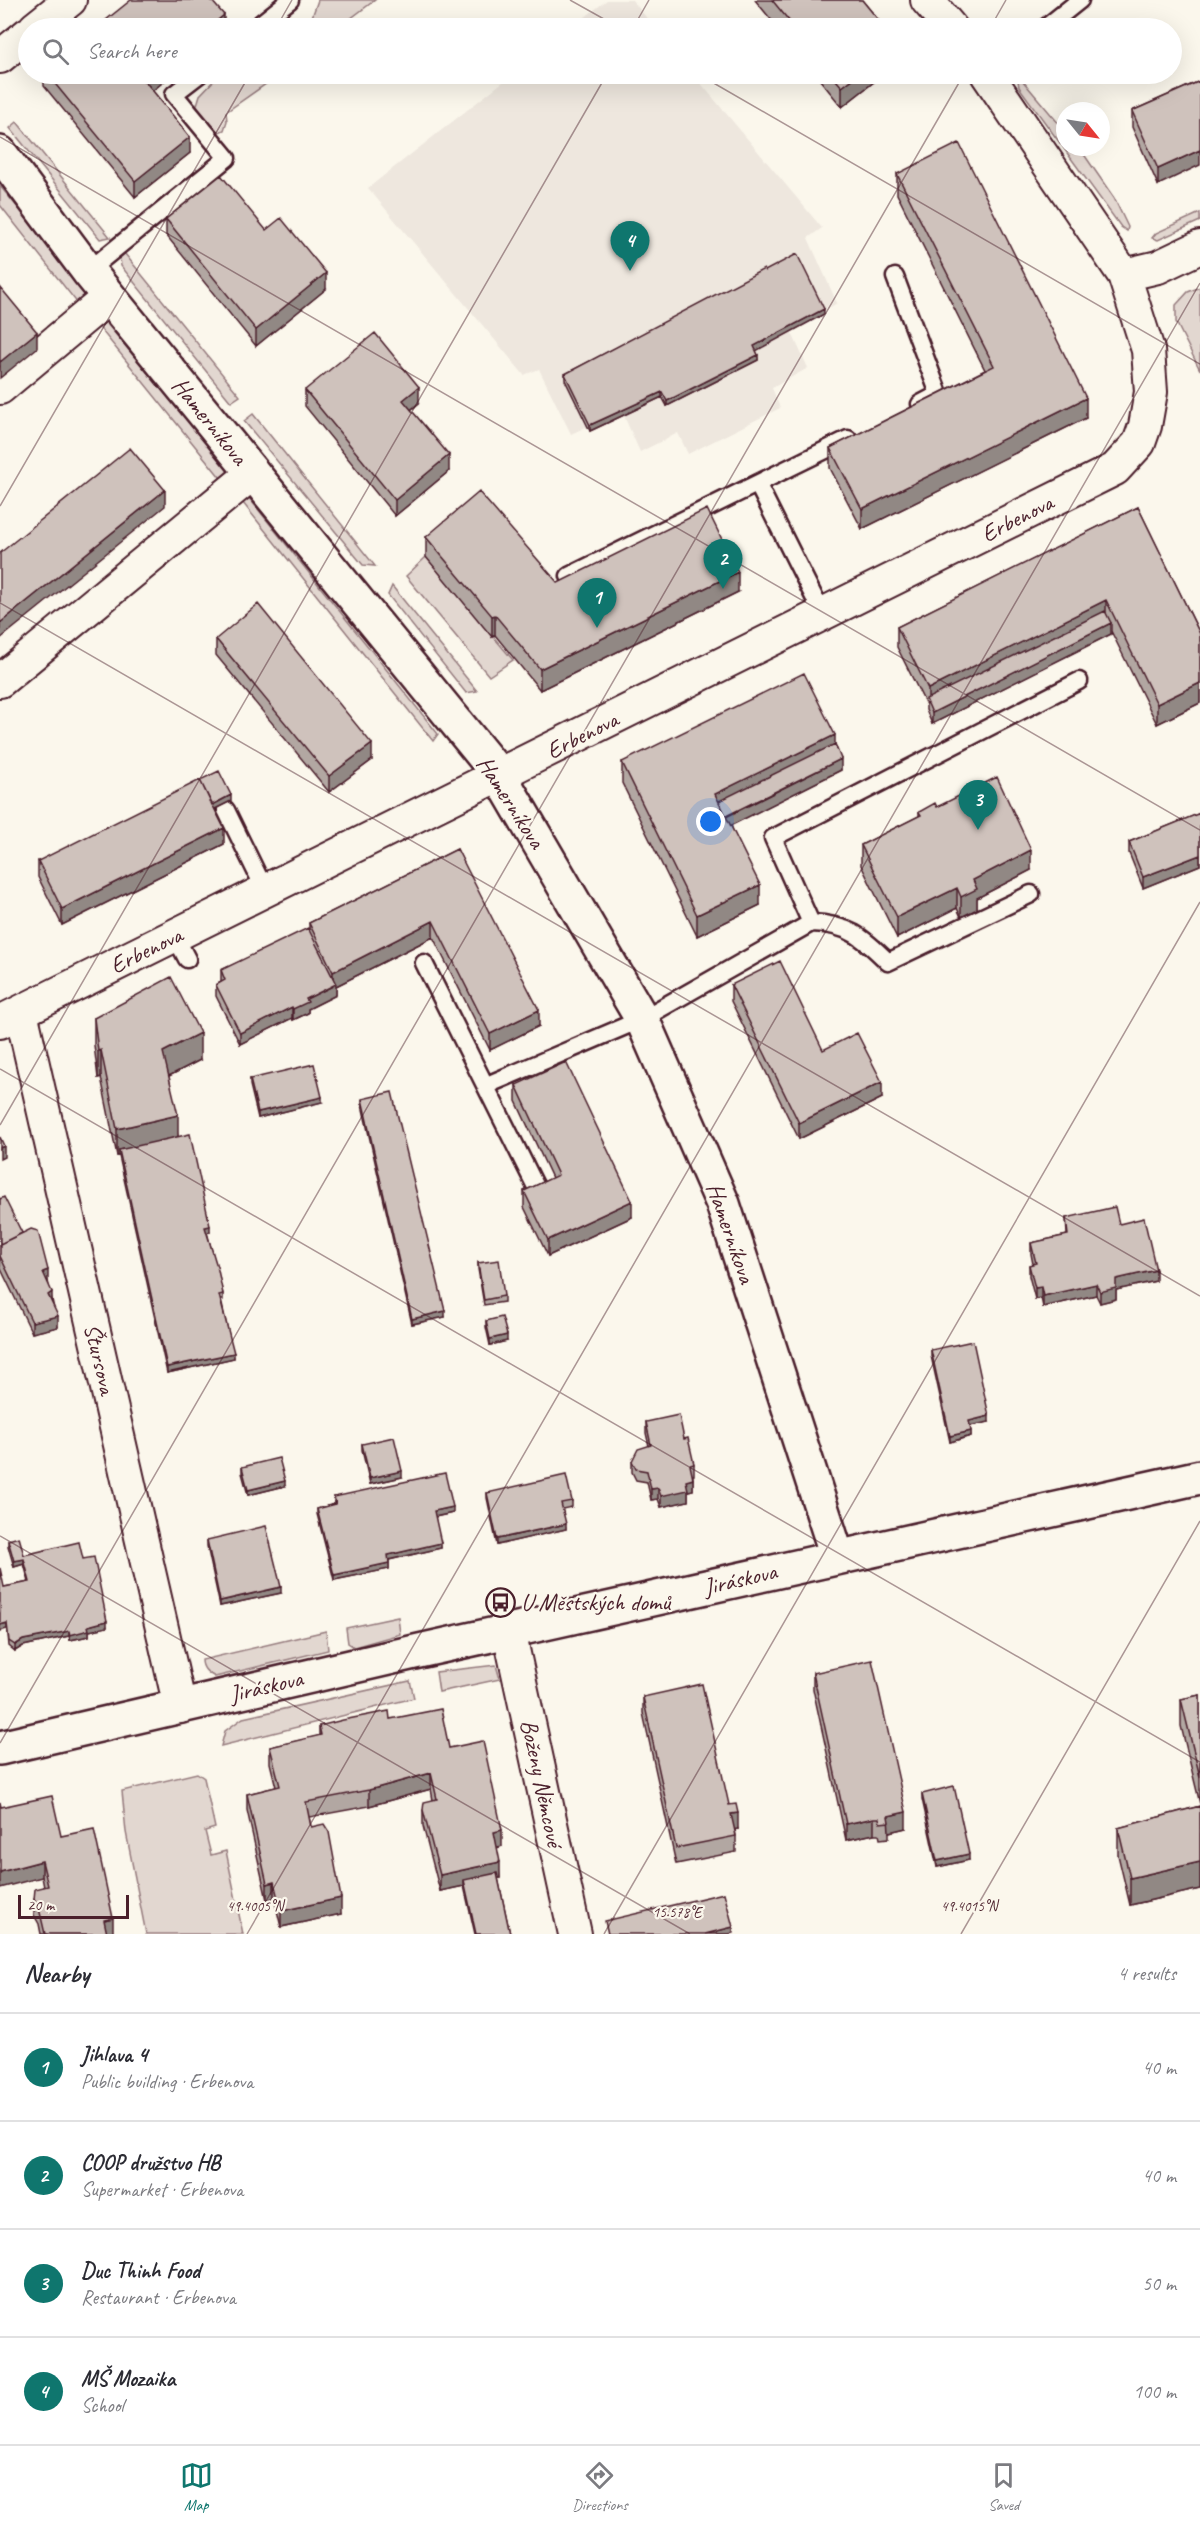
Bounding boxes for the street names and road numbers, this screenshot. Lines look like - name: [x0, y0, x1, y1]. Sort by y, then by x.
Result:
- street label: Hamerníkova: [166, 371, 255, 472]
- street label: Erbenova: [976, 486, 1060, 549]
- street label: Erbenova: [541, 703, 625, 766]
- street label: Hamerníkova: [470, 750, 553, 855]
- street label: Erbenova: [105, 919, 189, 980]
- street label: Hamerníkova: [700, 1179, 763, 1288]
- street label: Štursova: [77, 1321, 123, 1399]
- street label: Jiráskova: [700, 1556, 781, 1602]
- street label: Jiráskova: [226, 1663, 307, 1709]
- street label: Boženy Němcové: [514, 1717, 571, 1853]

